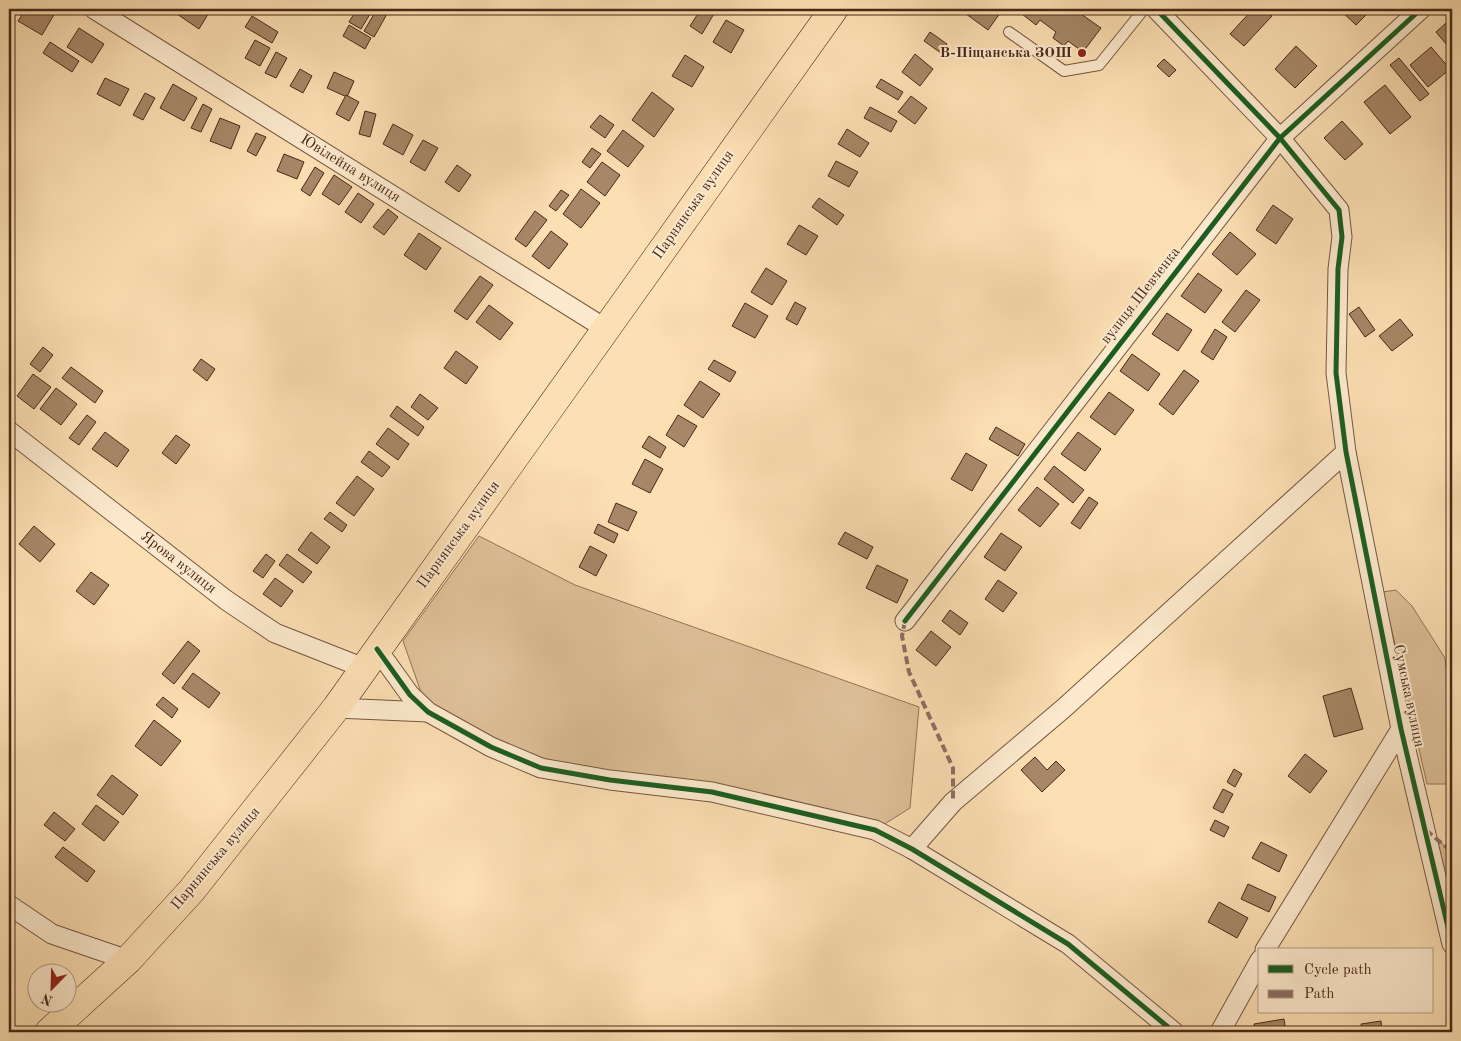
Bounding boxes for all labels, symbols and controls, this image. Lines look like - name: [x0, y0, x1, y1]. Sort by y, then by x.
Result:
- place label: В-Піщанська ЗОШ: [940, 46, 1072, 61]
- marker: В-Піщанська ЗОШ: [1076, 47, 1088, 59]
- street label: Ювілейна вулиця: [297, 132, 403, 206]
- street label: Парнянська вулиця: [651, 148, 737, 262]
- street label: вулиця Шевченка: [1099, 244, 1184, 347]
- street label: Парнянська вулиця: [415, 478, 503, 592]
- street label: Ярова вулиця: [137, 529, 219, 597]
- street label: Сумська вулиця: [1390, 643, 1426, 749]
- street label: Парнянська вулиця: [169, 805, 263, 913]
- legend: [1258, 948, 1434, 1014]
- text: Cycle path: [1304, 963, 1372, 978]
- north arrow: [28, 964, 78, 1014]
- text: Path: [1304, 987, 1334, 1002]
- text: N: [39, 990, 55, 1008]

